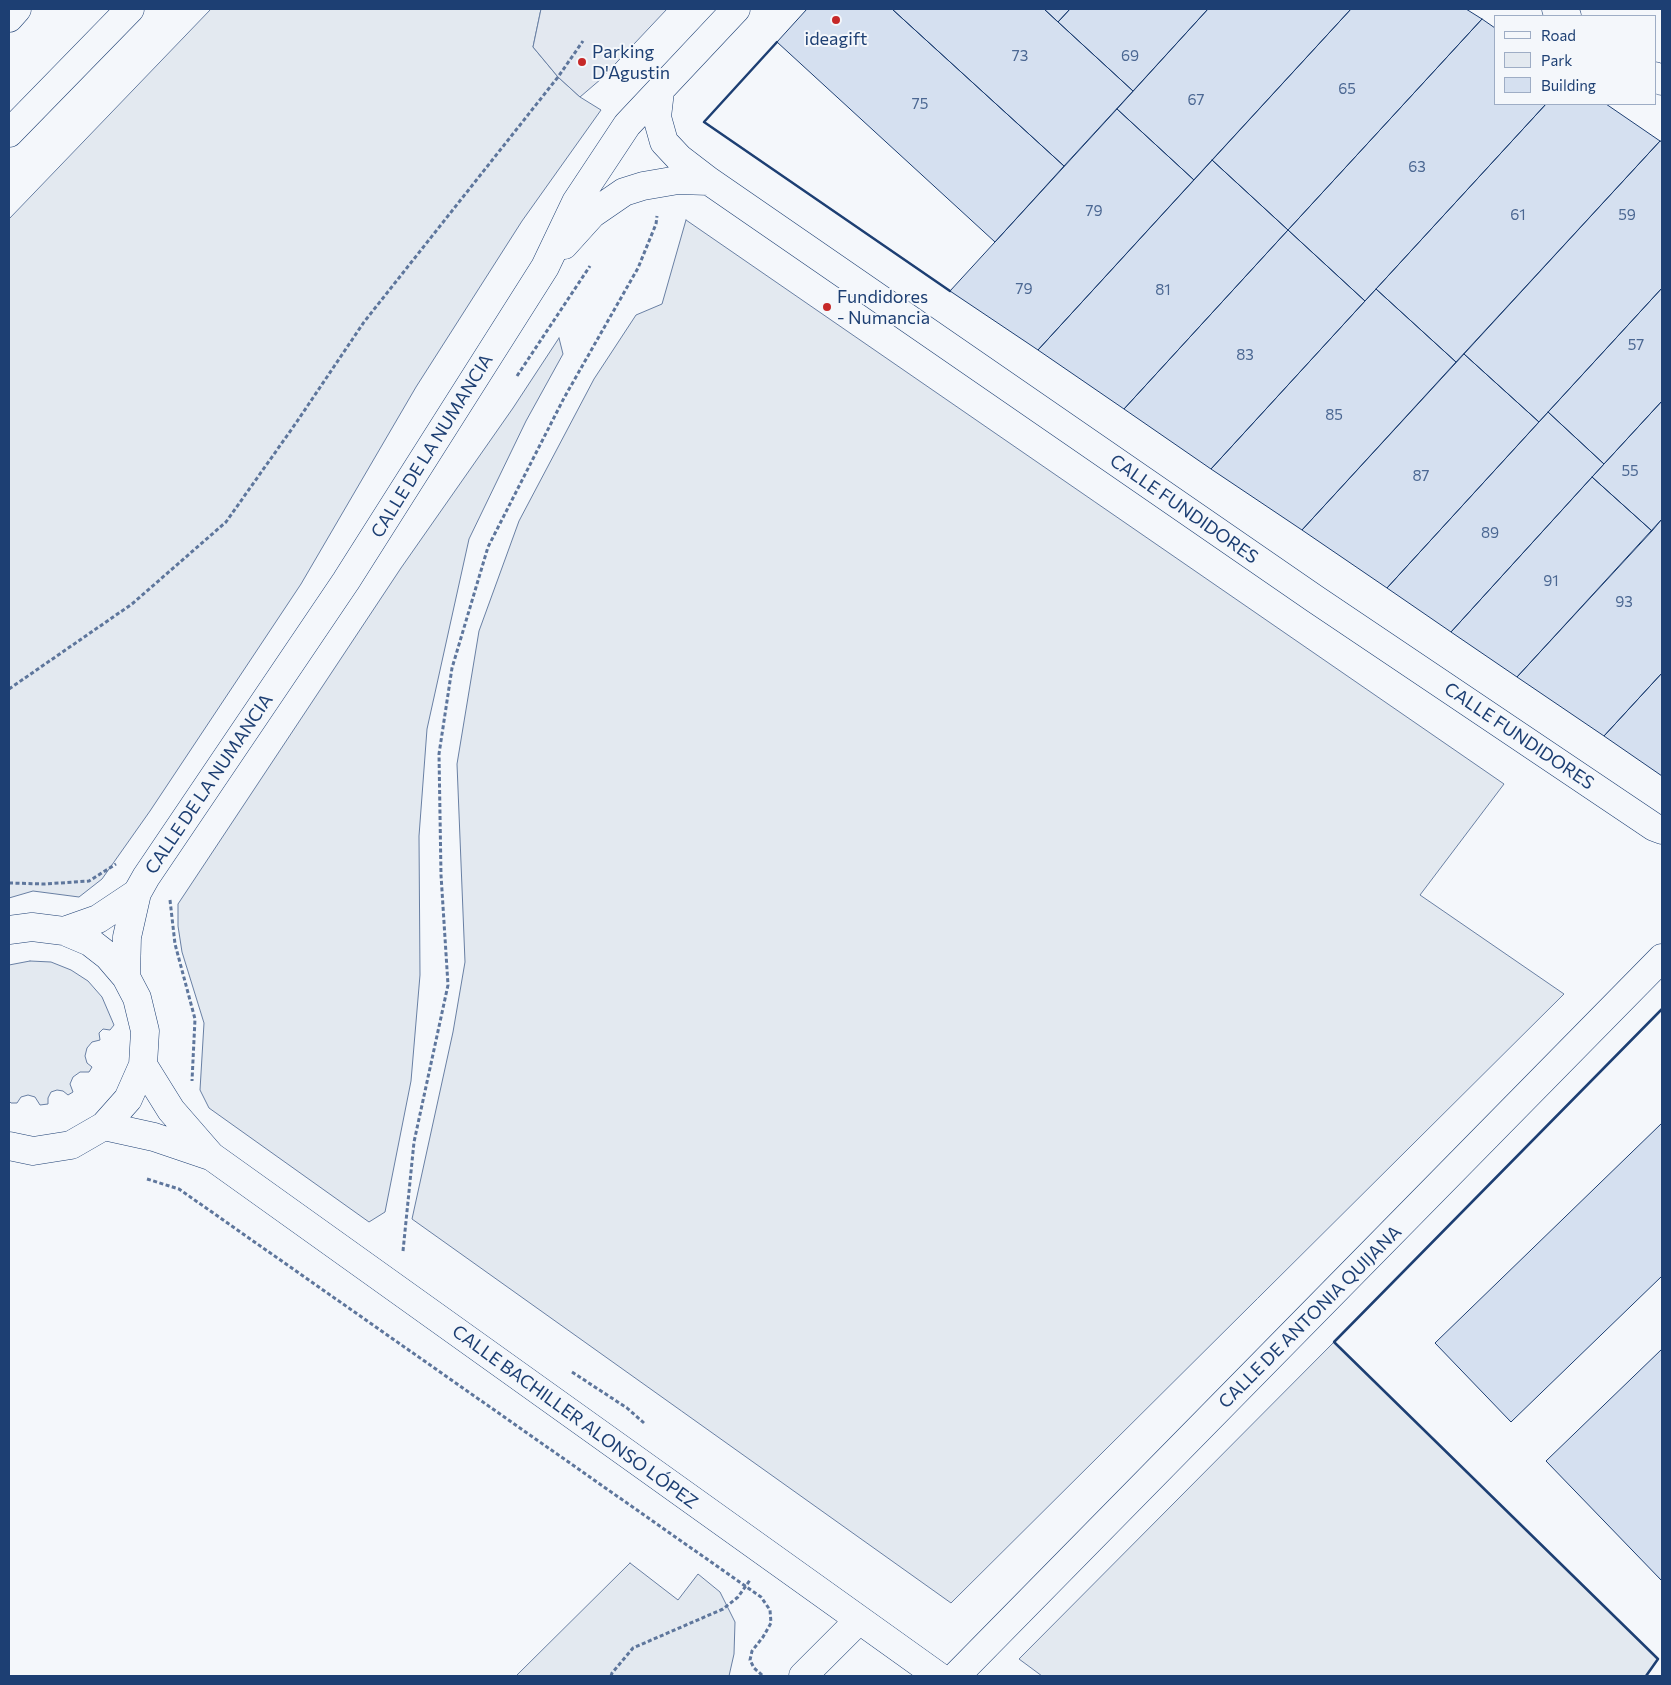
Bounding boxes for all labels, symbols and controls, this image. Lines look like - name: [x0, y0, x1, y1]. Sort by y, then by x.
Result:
- marker: ideagift: [830, 14, 842, 26]
- legend: [1494, 15, 1656, 105]
- text: Road: [1541, 26, 1576, 44]
- place label: ideagift: [805, 28, 867, 50]
- place label: Parking D'Agustin: [592, 41, 670, 84]
- house number: 73: [1012, 47, 1028, 65]
- house number: 69: [1121, 47, 1139, 65]
- text: Park: [1541, 51, 1572, 69]
- marker: Parking D'Agustin: [576, 56, 588, 68]
- text: Building: [1541, 76, 1596, 94]
- house number: 65: [1338, 80, 1356, 98]
- house number: 67: [1188, 91, 1204, 109]
- house number: 75: [912, 95, 928, 113]
- house number: 63: [1408, 158, 1426, 176]
- house number: 79: [1086, 202, 1102, 220]
- house number: 61: [1510, 206, 1526, 224]
- house number: 59: [1618, 206, 1636, 224]
- house number: 79: [1016, 280, 1032, 298]
- house number: 81: [1155, 281, 1171, 299]
- place label: Fundidores - Numancia: [837, 286, 930, 328]
- marker: Fundidores - Numancia: [821, 301, 833, 313]
- house number: 57: [1628, 336, 1644, 354]
- house number: 83: [1236, 346, 1254, 364]
- street label: CALLE DE LA NUMANCIA: [367, 350, 497, 542]
- house number: 85: [1325, 406, 1343, 424]
- street label: CALLE FUNDIDORES: [1106, 450, 1262, 568]
- house number: 55: [1621, 462, 1639, 480]
- house number: 87: [1413, 467, 1429, 485]
- house number: 89: [1481, 524, 1499, 542]
- house number: 91: [1543, 572, 1559, 590]
- house number: 93: [1615, 593, 1633, 611]
- street label: CALLE FUNDIDORES: [1440, 678, 1598, 794]
- street label: CALLE DE LA NUMANCIA: [141, 690, 277, 878]
- street label: CALLE DE ANTONIA QUIJANA: [1214, 1221, 1406, 1413]
- street label: CALLE BACHILLER ALONSO LÓPEZ: [448, 1320, 702, 1514]

